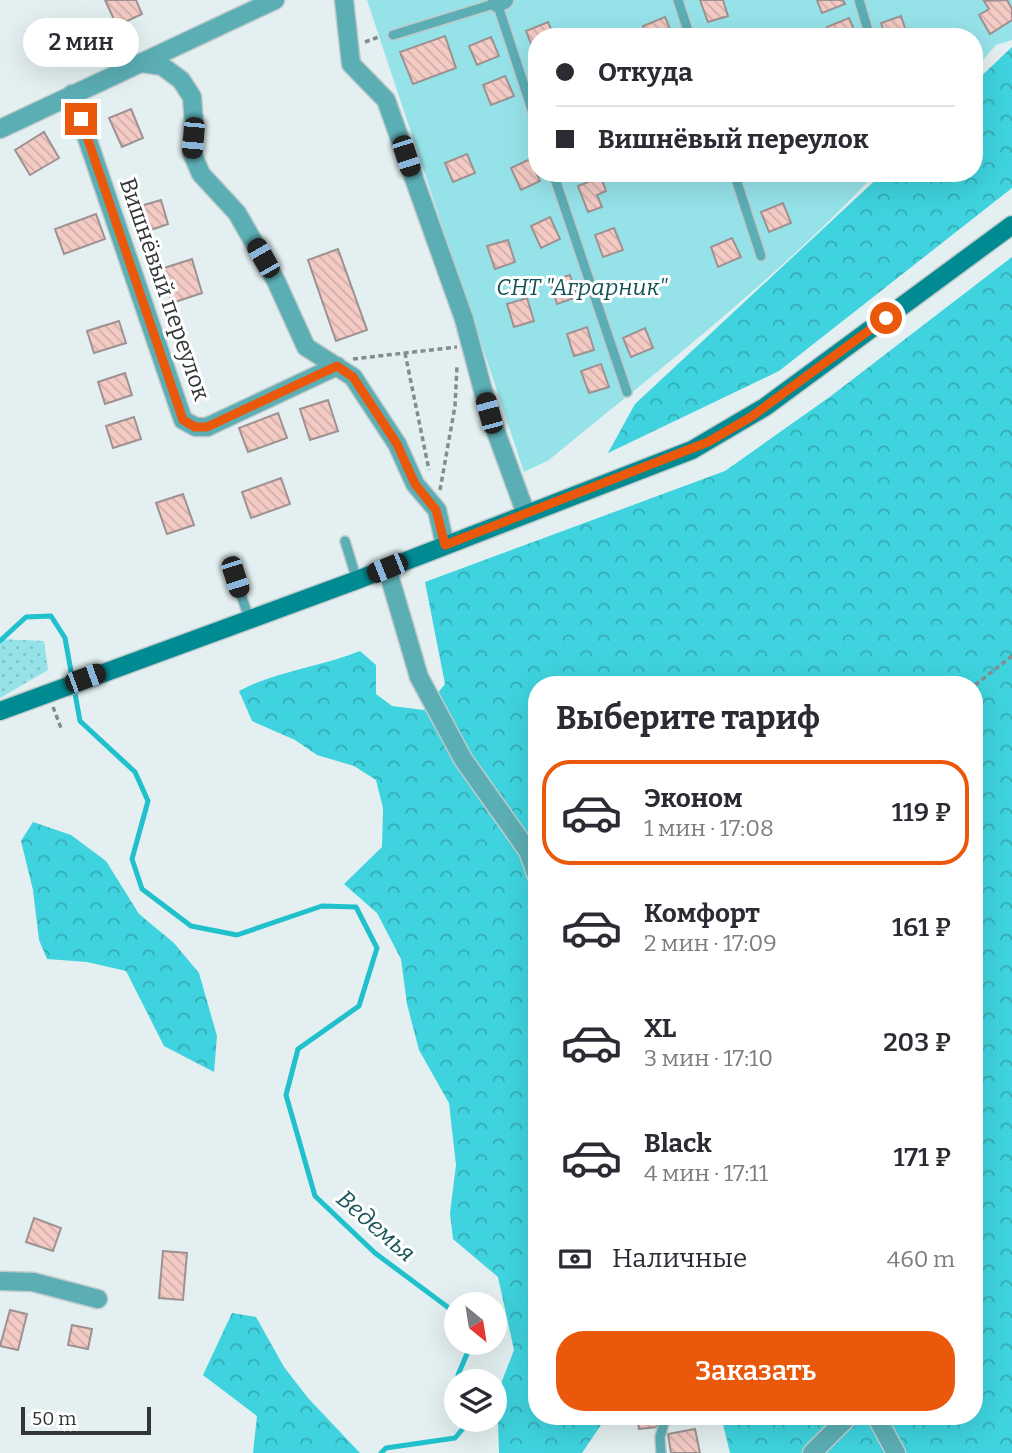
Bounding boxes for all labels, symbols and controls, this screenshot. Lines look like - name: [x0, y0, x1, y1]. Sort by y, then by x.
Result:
- callout: 2 мин: [23, 18, 139, 66]
- text: 2 мин: [48, 28, 114, 56]
- text: Откуда: [598, 57, 693, 88]
- route end: [65, 103, 97, 135]
- car: [181, 116, 206, 160]
- text: Вишнёвый переулок: [598, 124, 869, 155]
- car: [390, 133, 423, 179]
- street label: Вишнёвый переулок: [114, 174, 216, 405]
- car: [244, 235, 283, 281]
- park label: СНТ "Аграрник": [496, 273, 668, 301]
- route start: [870, 302, 902, 334]
- car: [474, 390, 505, 436]
- car: [364, 550, 411, 586]
- car: [219, 554, 252, 600]
- car: [62, 661, 109, 695]
- text: Выберите тариф: [556, 699, 820, 737]
- icon: car: [560, 781, 623, 844]
- text: Эконом: [644, 783, 743, 814]
- text: 119 ₽: [892, 797, 951, 828]
- text: 1 мин · 17:08: [644, 814, 774, 842]
- icon: car: [560, 896, 623, 959]
- text: Комфорт: [644, 898, 760, 929]
- text: 161 ₽: [892, 912, 951, 943]
- text: 2 мин · 17:09: [644, 929, 777, 957]
- icon: car: [560, 1011, 623, 1074]
- text: XL: [644, 1013, 676, 1044]
- text: 203 ₽: [883, 1027, 951, 1058]
- text: 3 мин · 17:10: [644, 1044, 773, 1072]
- icon: car: [560, 1126, 623, 1189]
- text: Black: [644, 1128, 712, 1159]
- text: 171 ₽: [893, 1142, 951, 1173]
- text: 4 мин · 17:11: [644, 1159, 768, 1187]
- water label: Ведемья: [331, 1184, 421, 1268]
- icon: cash: [556, 1240, 594, 1278]
- text: Наличные: [612, 1243, 747, 1274]
- text: 460 m: [887, 1245, 955, 1273]
- north arrow: [444, 1292, 508, 1354]
- map controls: [444, 1292, 507, 1432]
- button: Заказать: [556, 1331, 955, 1411]
- button: layers: [444, 1369, 507, 1432]
- scale bar: [21, 1404, 150, 1436]
- text: 50 m: [32, 1407, 76, 1430]

